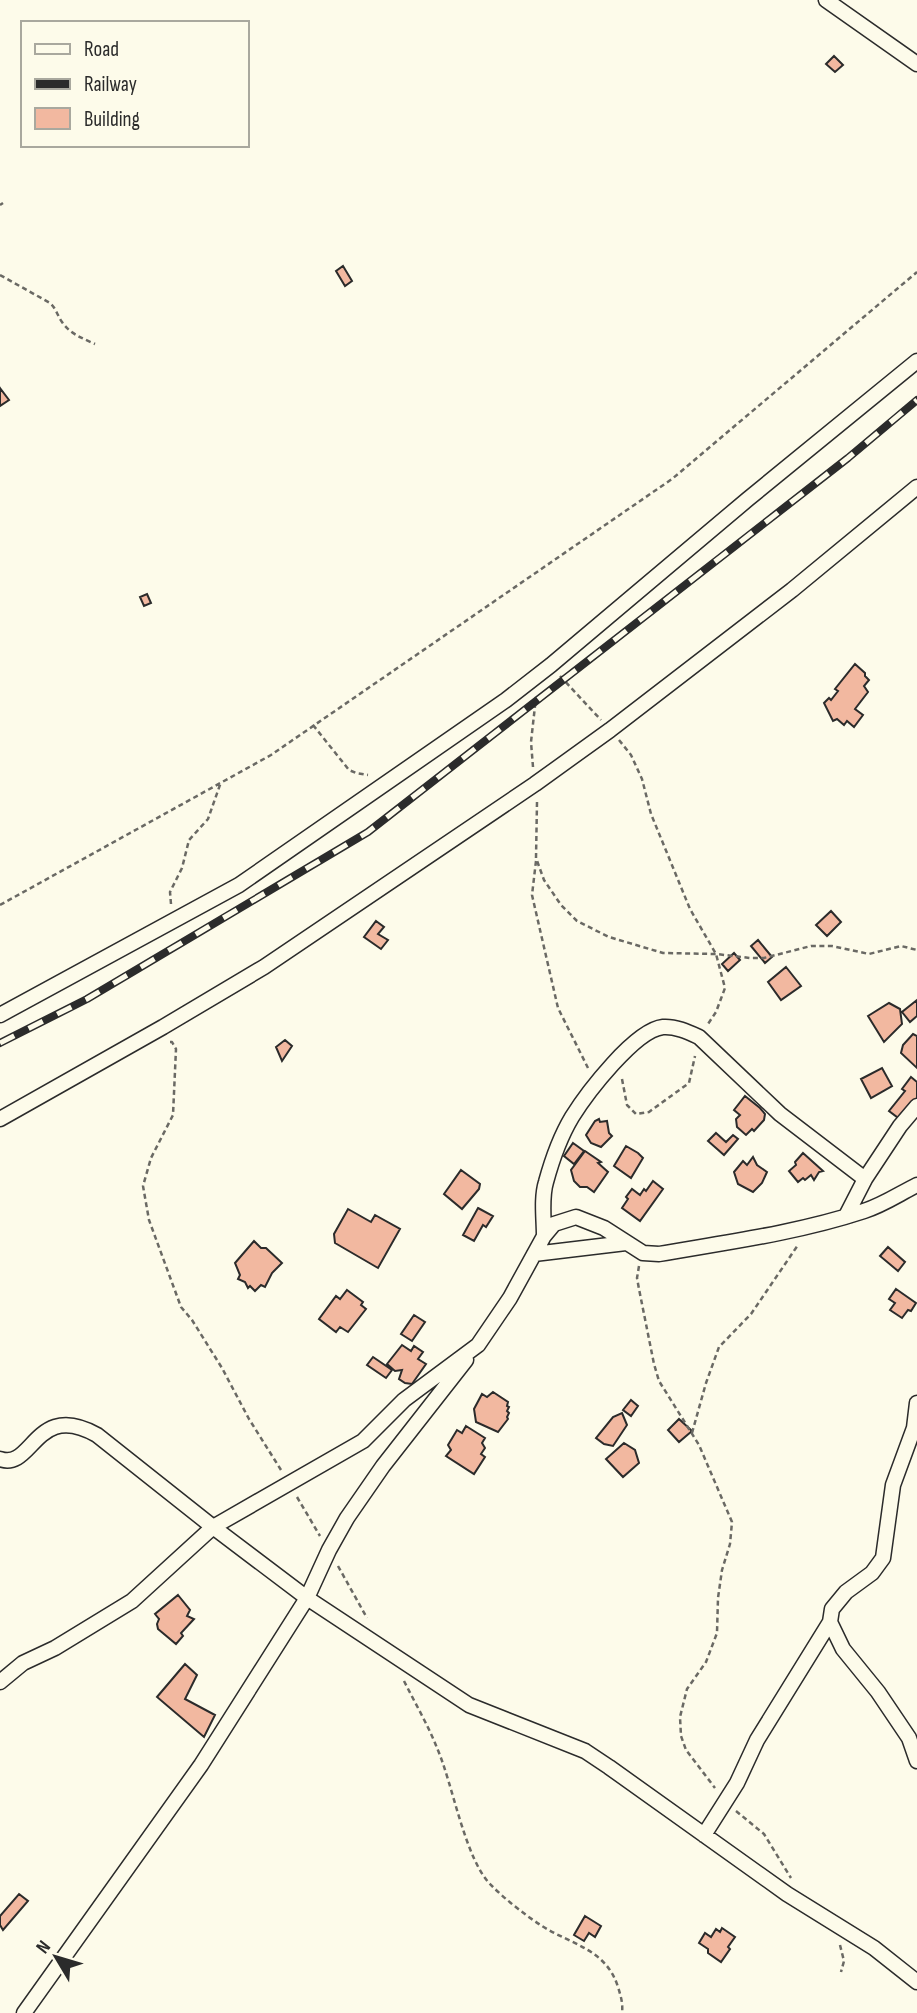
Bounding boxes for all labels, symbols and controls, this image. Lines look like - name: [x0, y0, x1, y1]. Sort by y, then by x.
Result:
- legend: [21, 21, 248, 147]
- text: Road: [84, 37, 119, 62]
- text: Railway: [84, 72, 137, 97]
- text: Building: [84, 107, 140, 132]
- north arrow: [21, 1922, 91, 1992]
- text: N: [32, 1936, 56, 1959]

